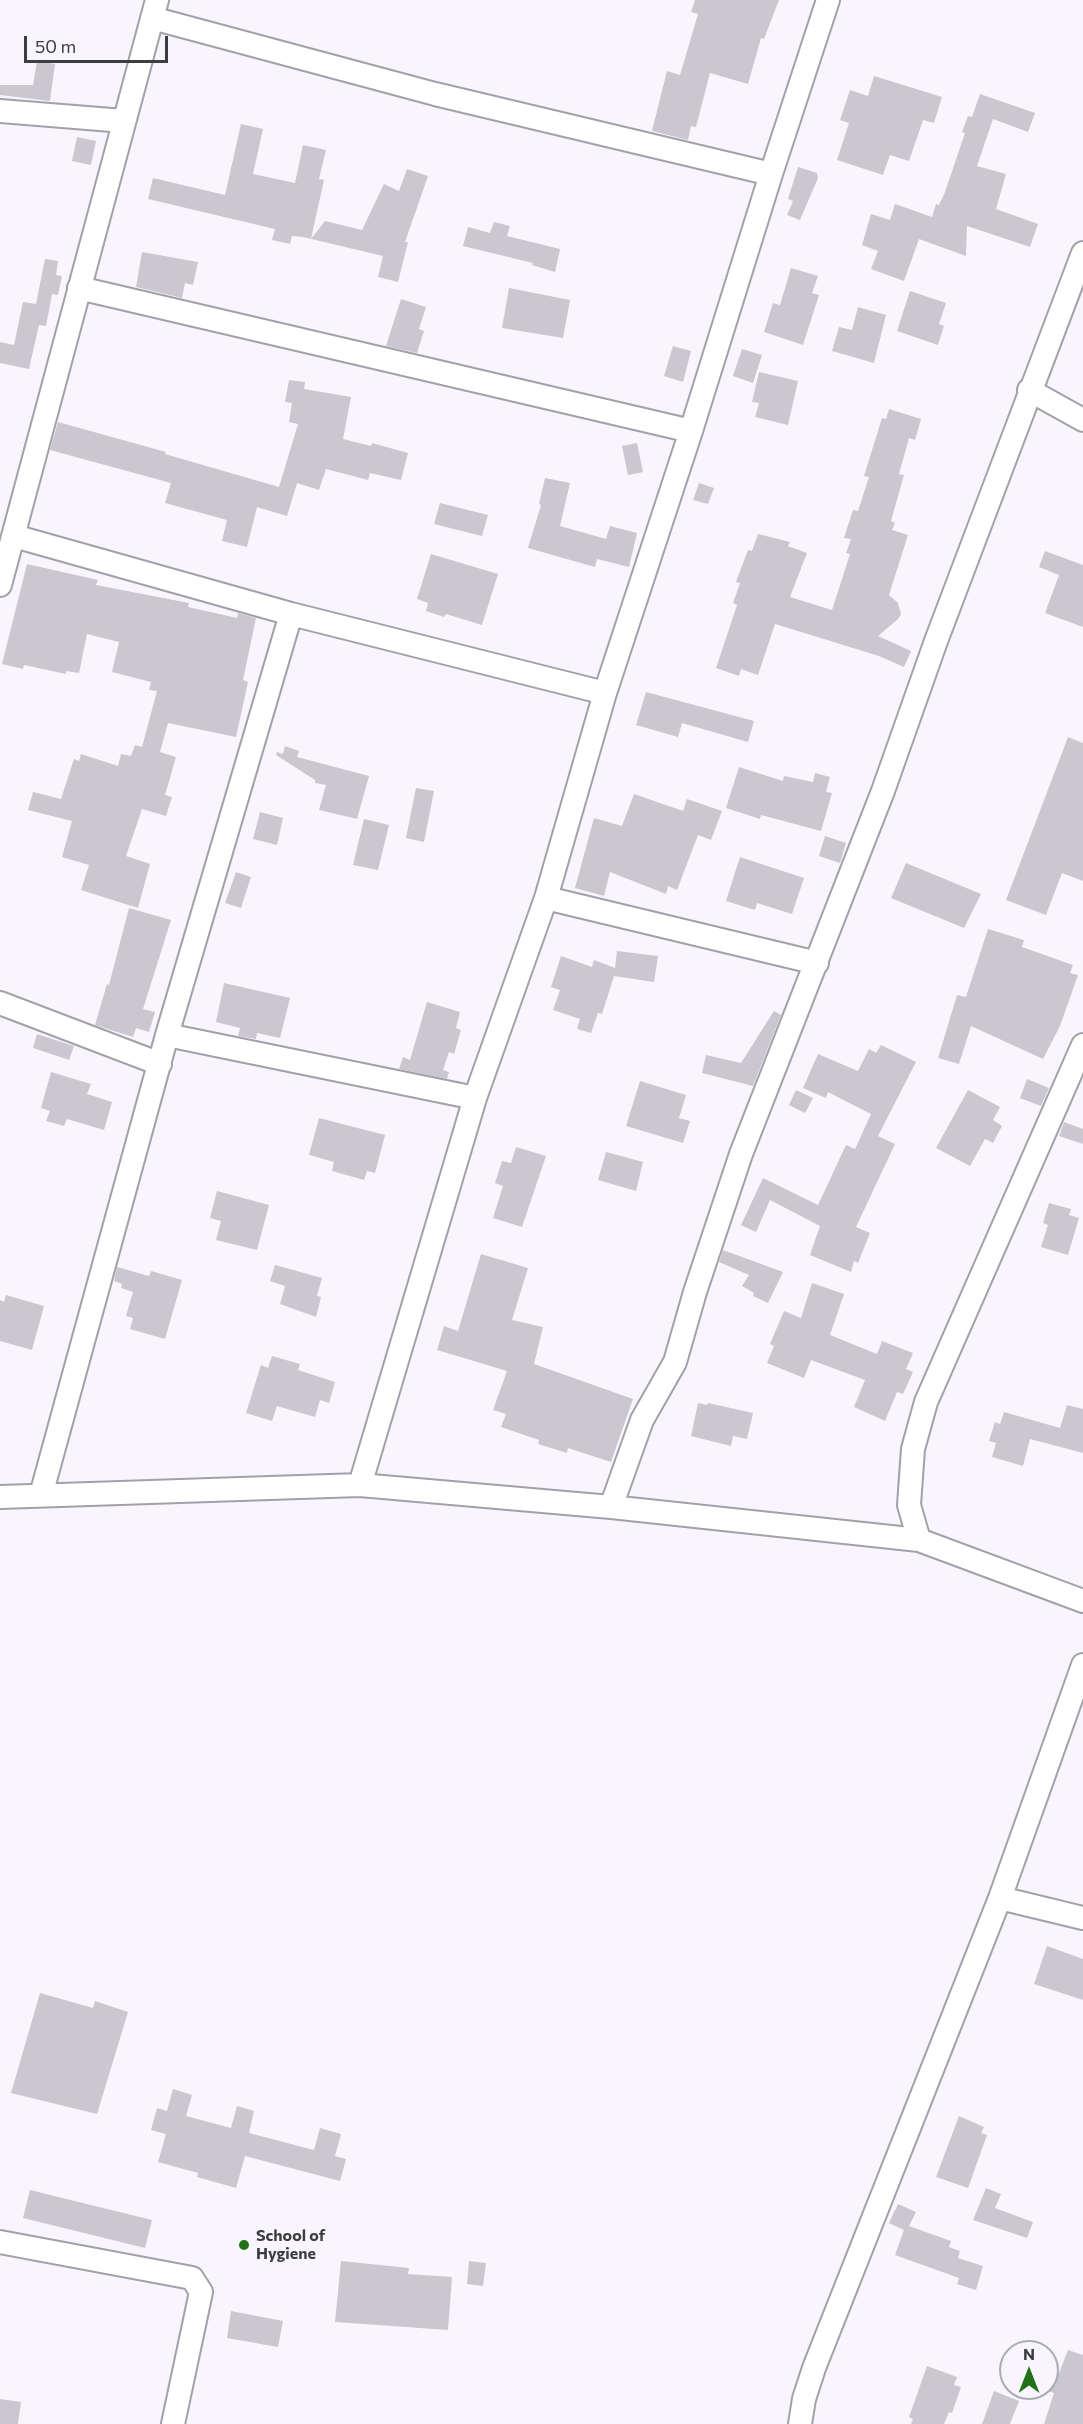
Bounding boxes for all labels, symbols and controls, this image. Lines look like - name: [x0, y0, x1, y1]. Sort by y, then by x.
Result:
- scale bar: [27, 24, 171, 62]
- text: 50 m: [35, 35, 76, 57]
- place label: School of Hygiene: [256, 2226, 325, 2264]
- marker: School of Hygiene: [237, 2238, 251, 2252]
- north arrow: [999, 2340, 1059, 2400]
- text: N: [1023, 2344, 1035, 2363]

